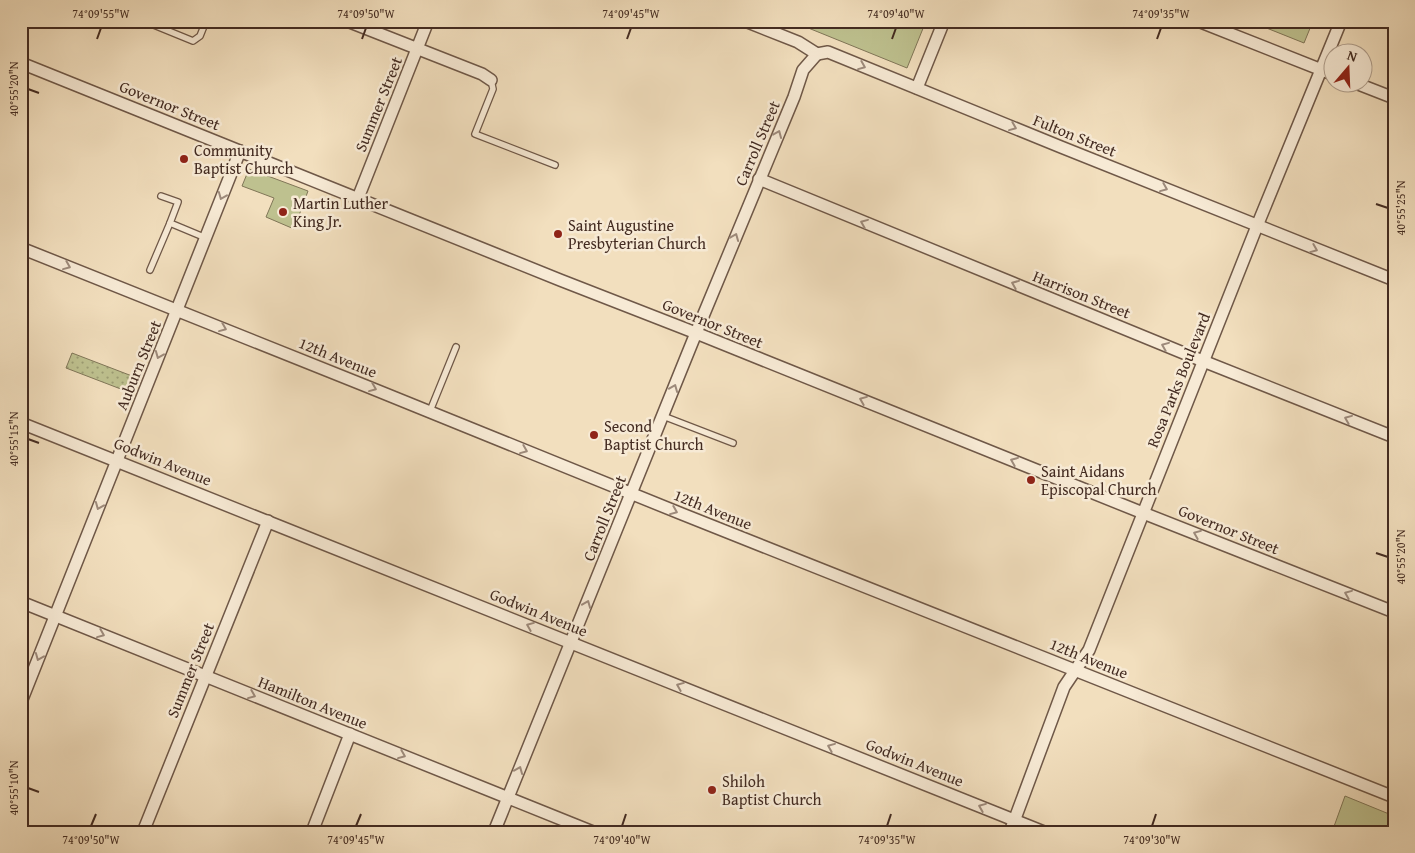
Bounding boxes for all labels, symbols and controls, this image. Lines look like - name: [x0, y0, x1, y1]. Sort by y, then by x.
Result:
- text: 74°09'55"W: [72, 5, 131, 22]
- text: 74°09'50"W: [337, 5, 396, 22]
- text: 74°09'45"W: [602, 5, 661, 22]
- text: 74°09'40"W: [867, 5, 926, 22]
- text: 74°09'35"W: [1132, 5, 1191, 22]
- north arrow: [1322, 42, 1372, 92]
- text: N: [1345, 45, 1361, 67]
- street label: Summer Street: [348, 52, 408, 155]
- one-way arrow: [858, 60, 866, 70]
- text: 40°55'20"N: [5, 61, 22, 117]
- street label: Governor Street: [116, 74, 224, 136]
- street label: Carroll Street: [728, 96, 786, 189]
- street label: Fulton Street: [1030, 107, 1121, 163]
- one-way arrow: [1008, 121, 1017, 132]
- one-way arrow: [771, 130, 782, 139]
- place label: Community Baptist Church: [194, 138, 293, 180]
- marker: Community Baptist Church: [178, 153, 190, 165]
- text: 40°55'25"N: [1392, 180, 1409, 236]
- one-way arrow: [1159, 183, 1167, 193]
- place label: Martin Luther King Jr.: [293, 191, 389, 233]
- one-way arrow: [218, 192, 228, 200]
- marker: Martin Luther King Jr.: [277, 206, 289, 218]
- place label: Saint Augustine Presbyterian Church: [568, 213, 706, 255]
- one-way arrow: [860, 218, 869, 229]
- marker: Saint Augustine Presbyterian Church: [552, 228, 564, 240]
- one-way arrow: [729, 233, 739, 242]
- one-way arrow: [1310, 243, 1318, 253]
- one-way arrow: [62, 260, 70, 270]
- street label: Harrison Street: [1030, 264, 1135, 325]
- one-way arrow: [1011, 280, 1020, 290]
- street label: Governor Street: [659, 292, 767, 354]
- street label: Rosa Parks Boulevard: [1140, 308, 1216, 451]
- street label: Auburn Street: [109, 316, 167, 413]
- one-way arrow: [218, 322, 226, 332]
- street label: 12th Avenue: [295, 330, 381, 384]
- one-way arrow: [1161, 341, 1170, 352]
- one-way arrow: [155, 350, 166, 359]
- one-way arrow: [369, 383, 377, 393]
- one-way arrow: [668, 384, 678, 393]
- one-way arrow: [859, 396, 868, 406]
- text: 40°55'15"N: [5, 411, 22, 467]
- place label: Second Baptist Church: [604, 414, 703, 456]
- one-way arrow: [1345, 415, 1353, 425]
- marker: Second Baptist Church: [588, 429, 600, 441]
- street label: Godwin Avenue: [110, 430, 216, 492]
- one-way arrow: [519, 443, 528, 454]
- one-way arrow: [1010, 457, 1019, 467]
- place label: Saint Aidans Episcopal Church: [1041, 459, 1157, 501]
- street label: Carroll Street: [576, 471, 632, 564]
- marker: Saint Aidans Episcopal Church: [1025, 474, 1037, 486]
- street label: 12th Avenue: [670, 482, 756, 536]
- street label: Governor Street: [1175, 498, 1283, 560]
- one-way arrow: [95, 501, 106, 510]
- one-way arrow: [670, 505, 678, 515]
- text: 40°55'20"N: [1392, 529, 1409, 585]
- one-way arrow: [1193, 530, 1202, 541]
- street label: Godwin Avenue: [486, 581, 592, 643]
- one-way arrow: [1345, 590, 1353, 600]
- one-way arrow: [581, 600, 591, 608]
- street label: Summer Street: [160, 618, 220, 721]
- one-way arrow: [526, 622, 534, 632]
- one-way arrow: [96, 628, 105, 639]
- street label: 12th Avenue: [1046, 631, 1132, 685]
- one-way arrow: [35, 652, 45, 661]
- street label: Hamilton Avenue: [255, 669, 371, 735]
- one-way arrow: [677, 682, 685, 692]
- one-way arrow: [247, 689, 255, 699]
- street label: Godwin Avenue: [862, 731, 968, 793]
- one-way arrow: [827, 742, 836, 753]
- one-way arrow: [397, 749, 406, 760]
- text: 40°55'10"N: [5, 760, 22, 816]
- one-way arrow: [513, 766, 524, 775]
- place label: Shiloh Baptist Church: [722, 769, 821, 811]
- marker: Shiloh Baptist Church: [706, 784, 718, 796]
- one-way arrow: [978, 803, 987, 813]
- text: 74°09'50"W: [62, 831, 121, 848]
- text: 74°09'45"W: [327, 831, 386, 848]
- text: 74°09'40"W: [593, 831, 652, 848]
- text: 74°09'35"W: [858, 831, 917, 848]
- text: 74°09'30"W: [1123, 831, 1182, 848]

